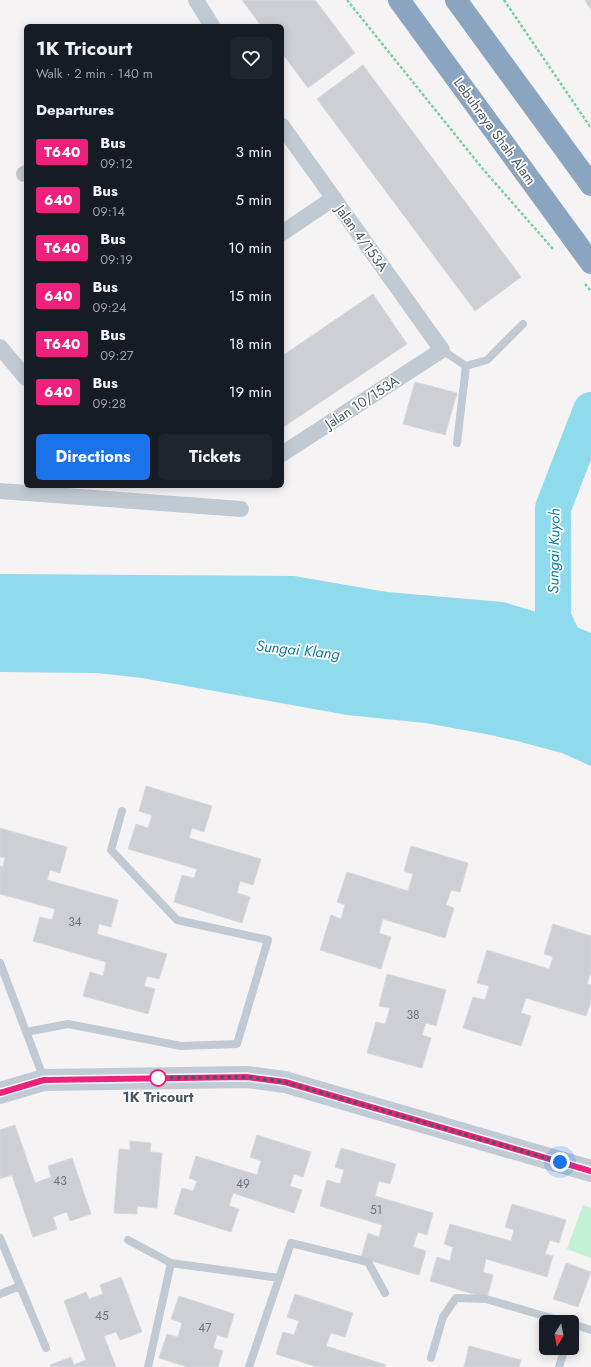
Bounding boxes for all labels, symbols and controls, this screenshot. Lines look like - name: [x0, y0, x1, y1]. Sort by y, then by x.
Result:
- text: 1K Tricourt: [36, 35, 132, 62]
- button: heart: [230, 37, 272, 79]
- text: Walk · 2 min · 140 m: [36, 64, 153, 83]
- street label: Lebuhraya Shah Alam: [449, 73, 541, 189]
- text: Departures: [36, 99, 114, 121]
- text: Bus: [100, 132, 126, 154]
- text: 3 min: [236, 141, 272, 163]
- text: T640: [44, 142, 80, 162]
- text: 09:12: [100, 154, 133, 173]
- text: Bus: [92, 180, 118, 202]
- text: 5 min: [236, 189, 272, 211]
- text: 640: [44, 190, 72, 210]
- street label: Jalan 4/153A: [330, 199, 393, 276]
- text: 09:14: [92, 202, 125, 221]
- text: Bus: [100, 228, 126, 250]
- text: 10 min: [228, 237, 272, 259]
- text: T640: [44, 238, 80, 258]
- text: 09:19: [100, 250, 133, 269]
- text: Bus: [92, 276, 118, 298]
- text: 15 min: [229, 285, 272, 307]
- text: 640: [44, 286, 72, 306]
- text: 09:24: [92, 298, 127, 317]
- text: Bus: [100, 324, 126, 346]
- text: 18 min: [229, 333, 272, 355]
- text: T640: [44, 334, 80, 354]
- text: 09:27: [100, 346, 134, 365]
- street label: Jalan 10/153A: [319, 370, 403, 434]
- text: Bus: [92, 372, 118, 394]
- text: 19 min: [229, 381, 272, 403]
- text: 640: [44, 382, 72, 402]
- text: 09:28: [92, 394, 126, 413]
- button: Directions: [36, 434, 150, 480]
- button: Tickets: [158, 434, 272, 480]
- water label: Sungai Kuyoh: [542, 508, 566, 594]
- water label: Sungai Klang: [255, 635, 342, 665]
- house number: 34: [68, 913, 82, 931]
- house number: 38: [406, 1006, 420, 1024]
- marker: 1K Tricourt: [149, 1069, 167, 1087]
- place label: 1K Tricourt: [123, 1087, 194, 1107]
- your location: [550, 1152, 570, 1172]
- house number: 43: [53, 1172, 67, 1190]
- house number: 49: [236, 1175, 250, 1193]
- house number: 51: [370, 1201, 382, 1219]
- house number: 45: [95, 1307, 109, 1325]
- north arrow: [539, 1315, 579, 1355]
- map controls: [539, 1315, 579, 1355]
- house number: 47: [198, 1319, 212, 1337]

